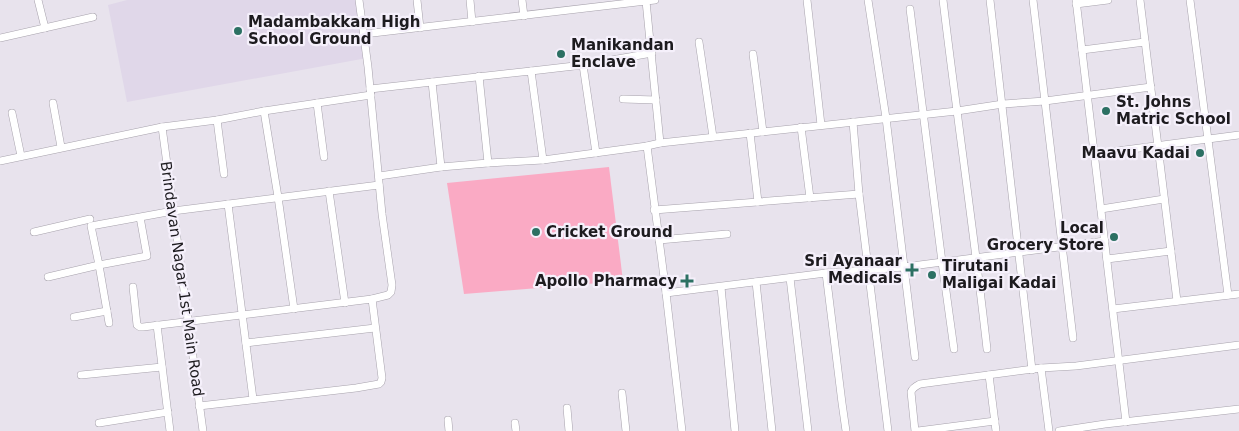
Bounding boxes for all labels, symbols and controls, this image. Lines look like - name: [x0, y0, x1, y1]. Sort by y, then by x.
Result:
- place label: Madambakkam High School Ground: [248, 13, 420, 48]
- marker: Madambakkam High School Ground: [232, 25, 244, 37]
- place label: Manikandan Enclave: [571, 36, 674, 71]
- marker: Manikandan Enclave: [555, 48, 567, 60]
- place label: St. Johns Matric School: [1116, 93, 1231, 128]
- marker: St. Johns Matric School: [1100, 105, 1112, 117]
- place label: Maavu Kadai: [1081, 144, 1190, 162]
- marker: Maavu Kadai: [1194, 147, 1206, 159]
- street label: Brindavan Nagar 1st Main Road: [157, 160, 207, 398]
- place label: Local Grocery Store: [987, 219, 1104, 254]
- place label: Cricket Ground: [546, 223, 673, 241]
- marker: Cricket Ground: [530, 226, 542, 238]
- marker: Local Grocery Store: [1108, 231, 1120, 243]
- place label: Sri Ayanaar Medicals: [804, 252, 903, 287]
- place label: Tirutani Maligai Kadai: [942, 257, 1056, 292]
- marker: Sri Ayanaar Medicals: [906, 264, 918, 276]
- marker: Tirutani Maligai Kadai: [926, 269, 938, 281]
- place label: Apollo Pharmacy: [535, 272, 677, 290]
- marker: Apollo Pharmacy: [681, 275, 693, 287]

